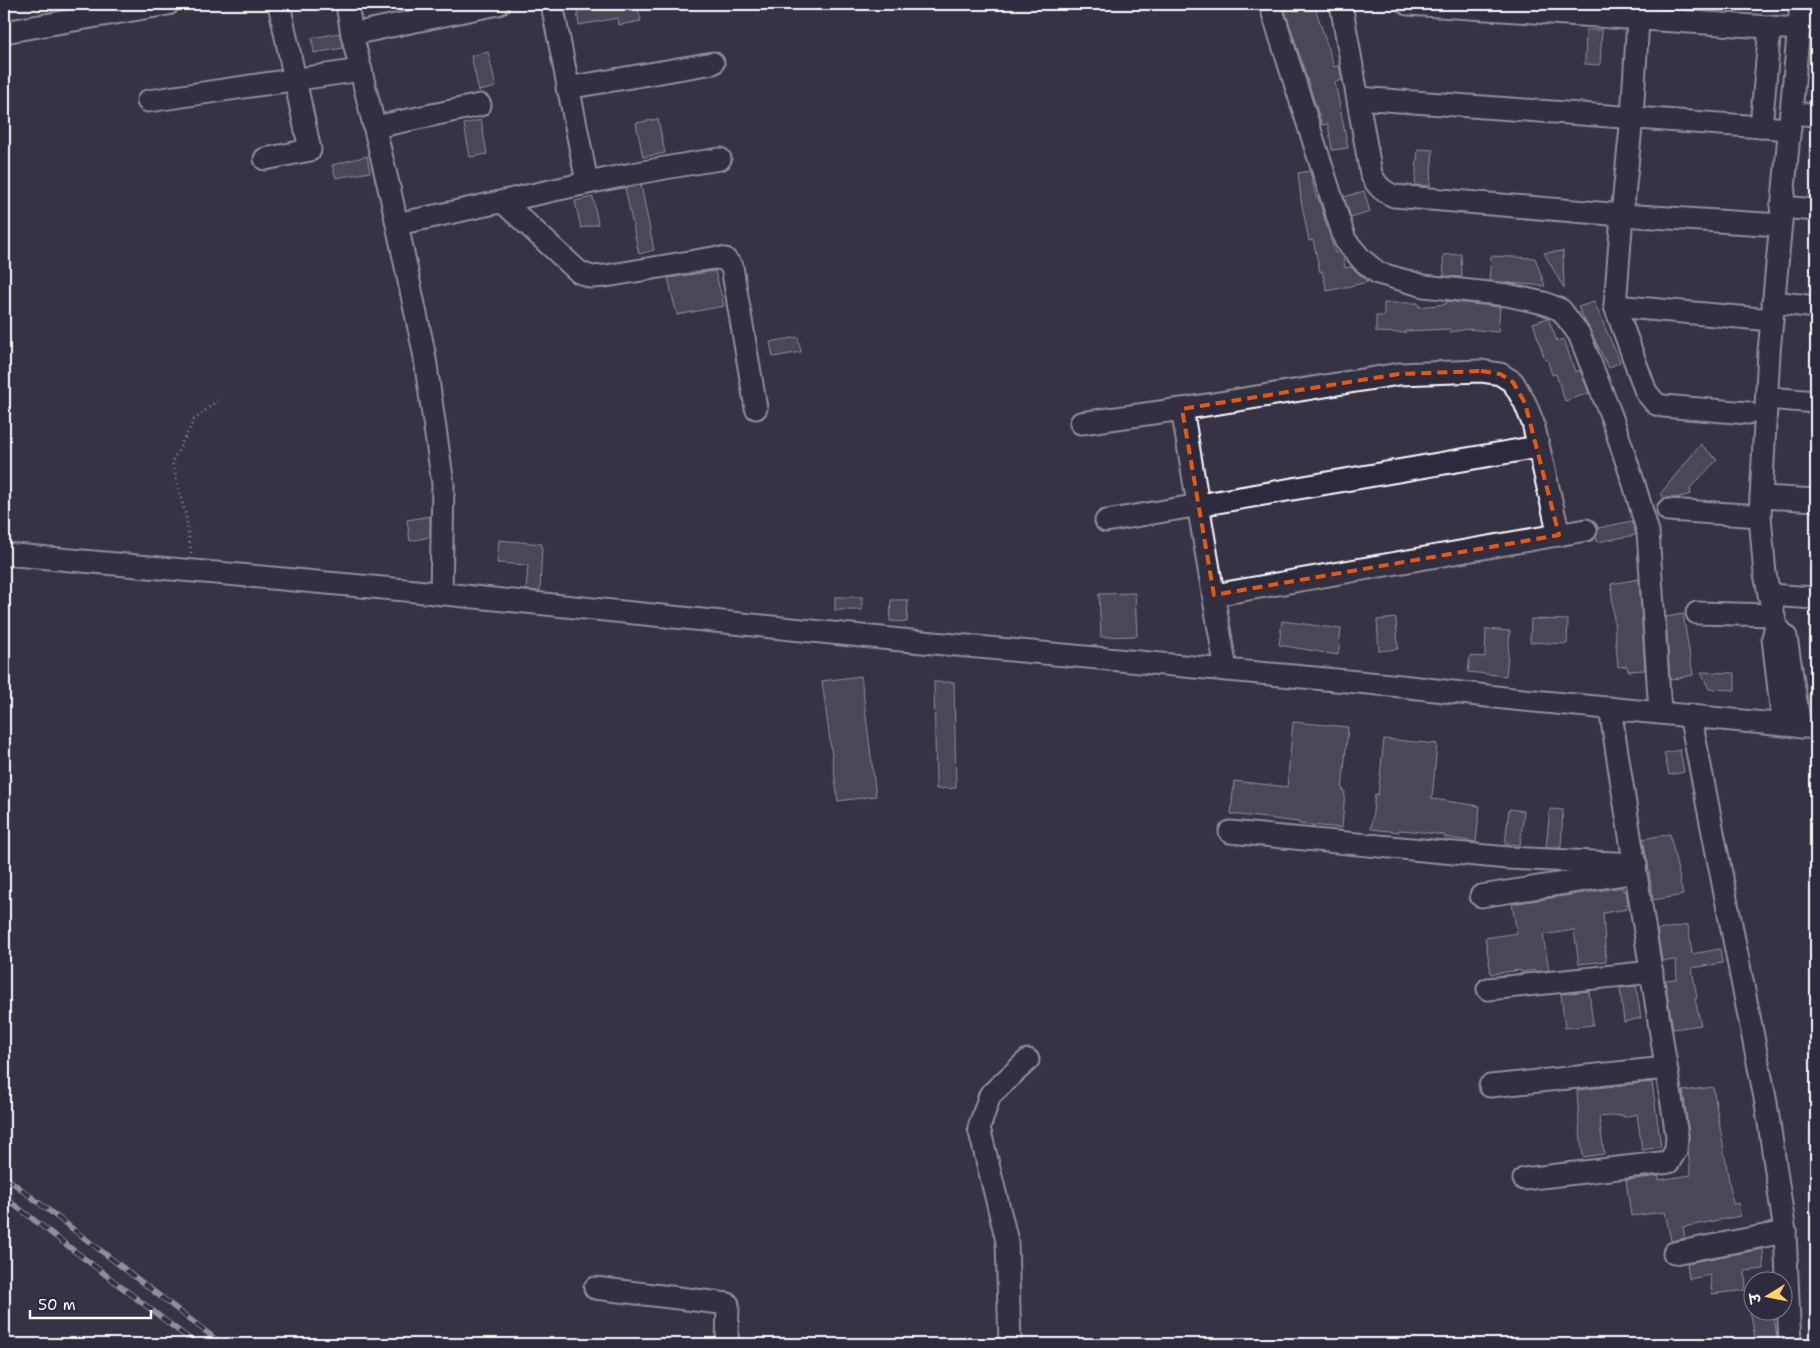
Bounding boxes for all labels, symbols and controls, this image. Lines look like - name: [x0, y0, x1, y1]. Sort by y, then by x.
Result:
- north arrow: [1742, 1270, 1792, 1320]
- scale bar: [30, 1288, 151, 1320]
- text: उ: [1745, 1290, 1765, 1306]
- text: 50 m: [38, 1295, 76, 1315]

